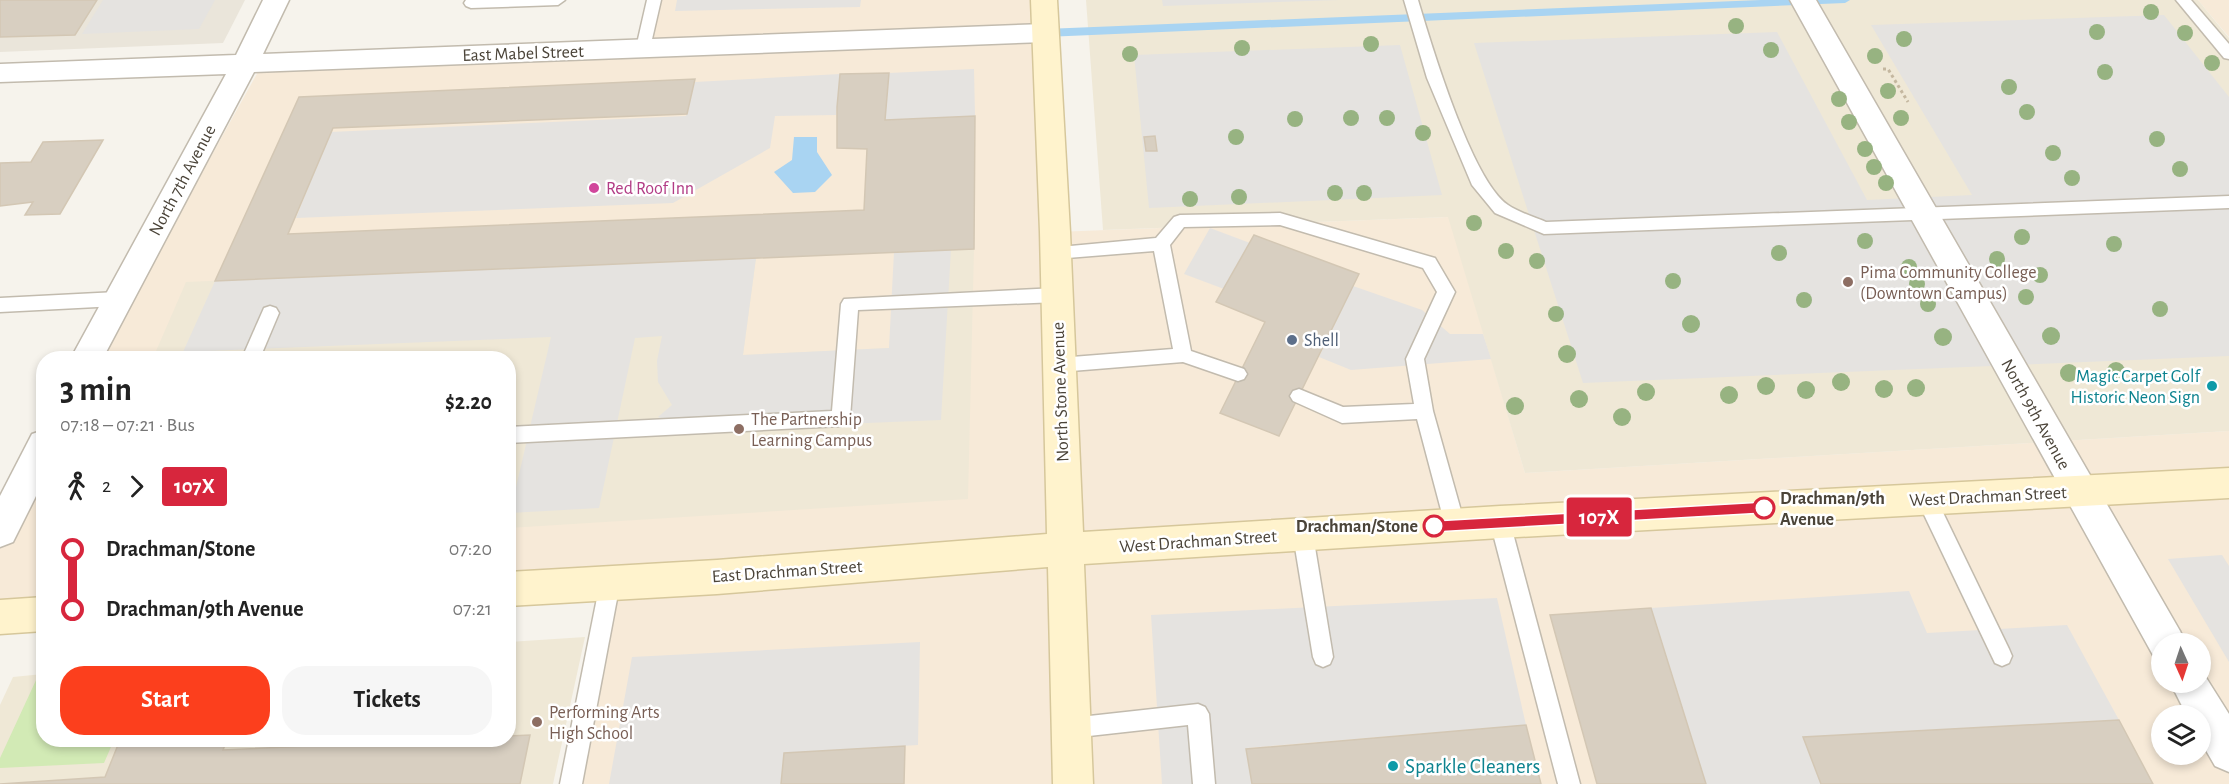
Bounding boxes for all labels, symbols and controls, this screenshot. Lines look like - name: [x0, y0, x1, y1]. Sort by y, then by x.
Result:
- street label: East Mabel Street: [462, 43, 584, 65]
- street label: North 7th Avenue: [146, 122, 220, 239]
- place label: Red Roof Inn: [606, 180, 694, 198]
- marker: Red Roof Inn: [587, 181, 601, 195]
- place label: Pima Community College (Downtown Campus): [1860, 264, 2037, 303]
- marker: Pima Community College (Downtown Campus): [1841, 275, 1855, 289]
- street label: North Stone Avenue: [1050, 322, 1072, 462]
- place label: Shell: [1304, 332, 1339, 350]
- marker: Shell: [1285, 333, 1299, 347]
- street label: North 9th Avenue: [1997, 356, 2073, 473]
- place label: Magic Carpet Golf Historic Neon Sign: [2070, 368, 2202, 407]
- text: 3 min: [60, 374, 132, 407]
- marker: Magic Carpet Golf Historic Neon Sign: [2205, 379, 2219, 393]
- text: $2.20: [445, 391, 492, 413]
- place label: The Partnership Learning Campus: [751, 411, 872, 450]
- text: 07:18 – 07:21 · Bus: [60, 415, 195, 435]
- marker: The Partnership Learning Campus: [732, 422, 746, 436]
- icon: walk: [60, 470, 93, 503]
- icon: forward: [120, 470, 153, 503]
- text: 2: [102, 476, 111, 496]
- text: 107X: [174, 476, 215, 497]
- street label: West Drachman Street: [1909, 484, 2068, 510]
- place label: Drachman/9th Avenue: [1780, 490, 1885, 529]
- marker: Drachman/9th Avenue: [1753, 497, 1775, 519]
- line badge: 107X: [1557, 498, 1641, 536]
- text: 107X: [1579, 507, 1619, 528]
- marker: Drachman/Stone: [1423, 515, 1445, 537]
- place label: Drachman/Stone: [1296, 518, 1418, 536]
- street label: West Drachman Street: [1119, 527, 1278, 556]
- text: Drachman/Stone: [106, 538, 255, 560]
- text: 07:20: [449, 539, 492, 559]
- street label: East Drachman Street: [711, 558, 863, 586]
- text: Drachman/9th Avenue: [106, 598, 304, 620]
- text: 07:21: [453, 599, 492, 619]
- north arrow: [2151, 633, 2211, 693]
- map controls: [2151, 633, 2211, 765]
- button: Start: [60, 666, 270, 735]
- button: Tickets: [282, 666, 492, 735]
- place label: Performing Arts High School: [549, 704, 660, 743]
- button: layers: [2151, 705, 2211, 765]
- marker: Performing Arts High School: [530, 715, 544, 729]
- place label: Sparkle Cleaners: [1405, 756, 1540, 777]
- marker: Sparkle Cleaners: [1386, 759, 1400, 773]

